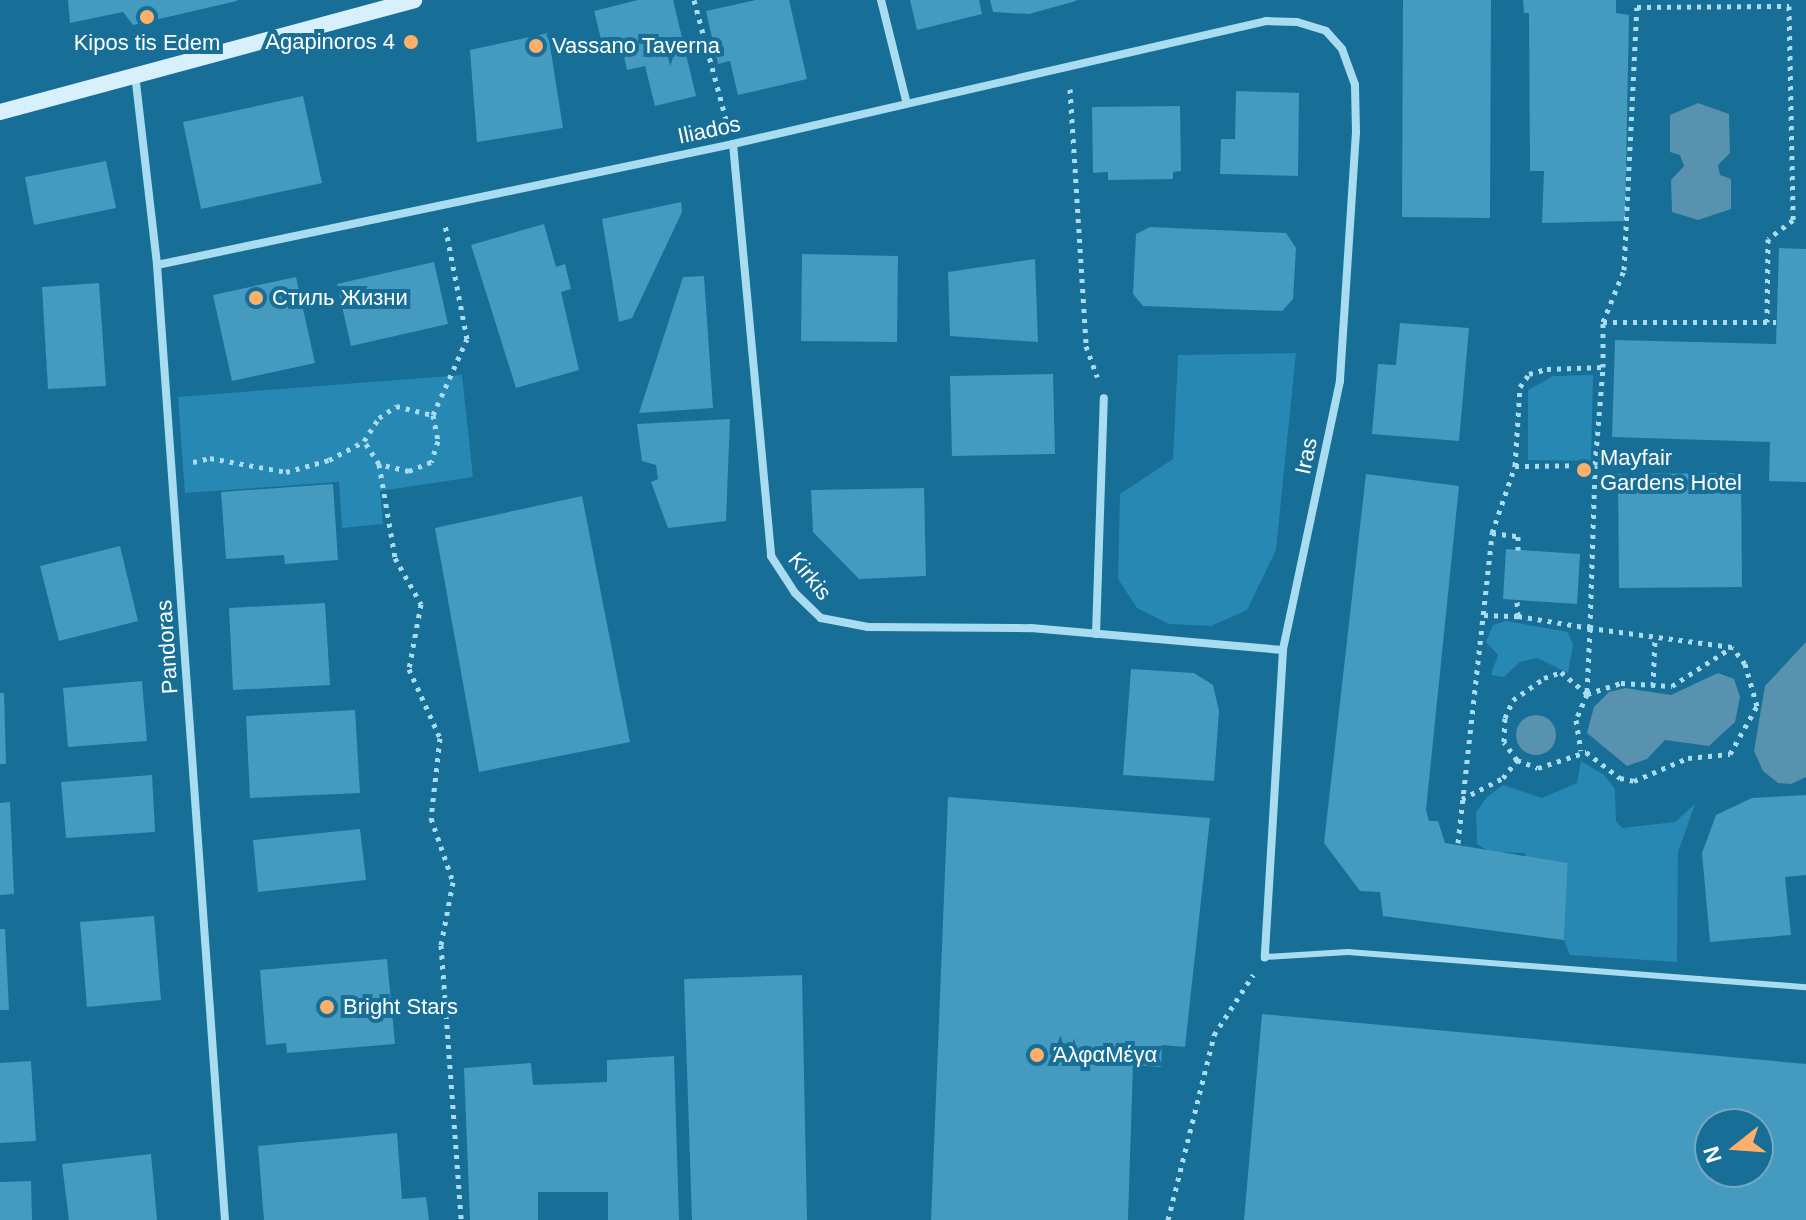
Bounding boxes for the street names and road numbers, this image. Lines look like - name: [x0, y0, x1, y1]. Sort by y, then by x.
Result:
- street label: Iliados: [675, 110, 743, 150]
- street label: Iras: [1289, 435, 1323, 477]
- street label: Kirkis: [783, 547, 837, 605]
- street label: Pandoras: [151, 599, 183, 695]

